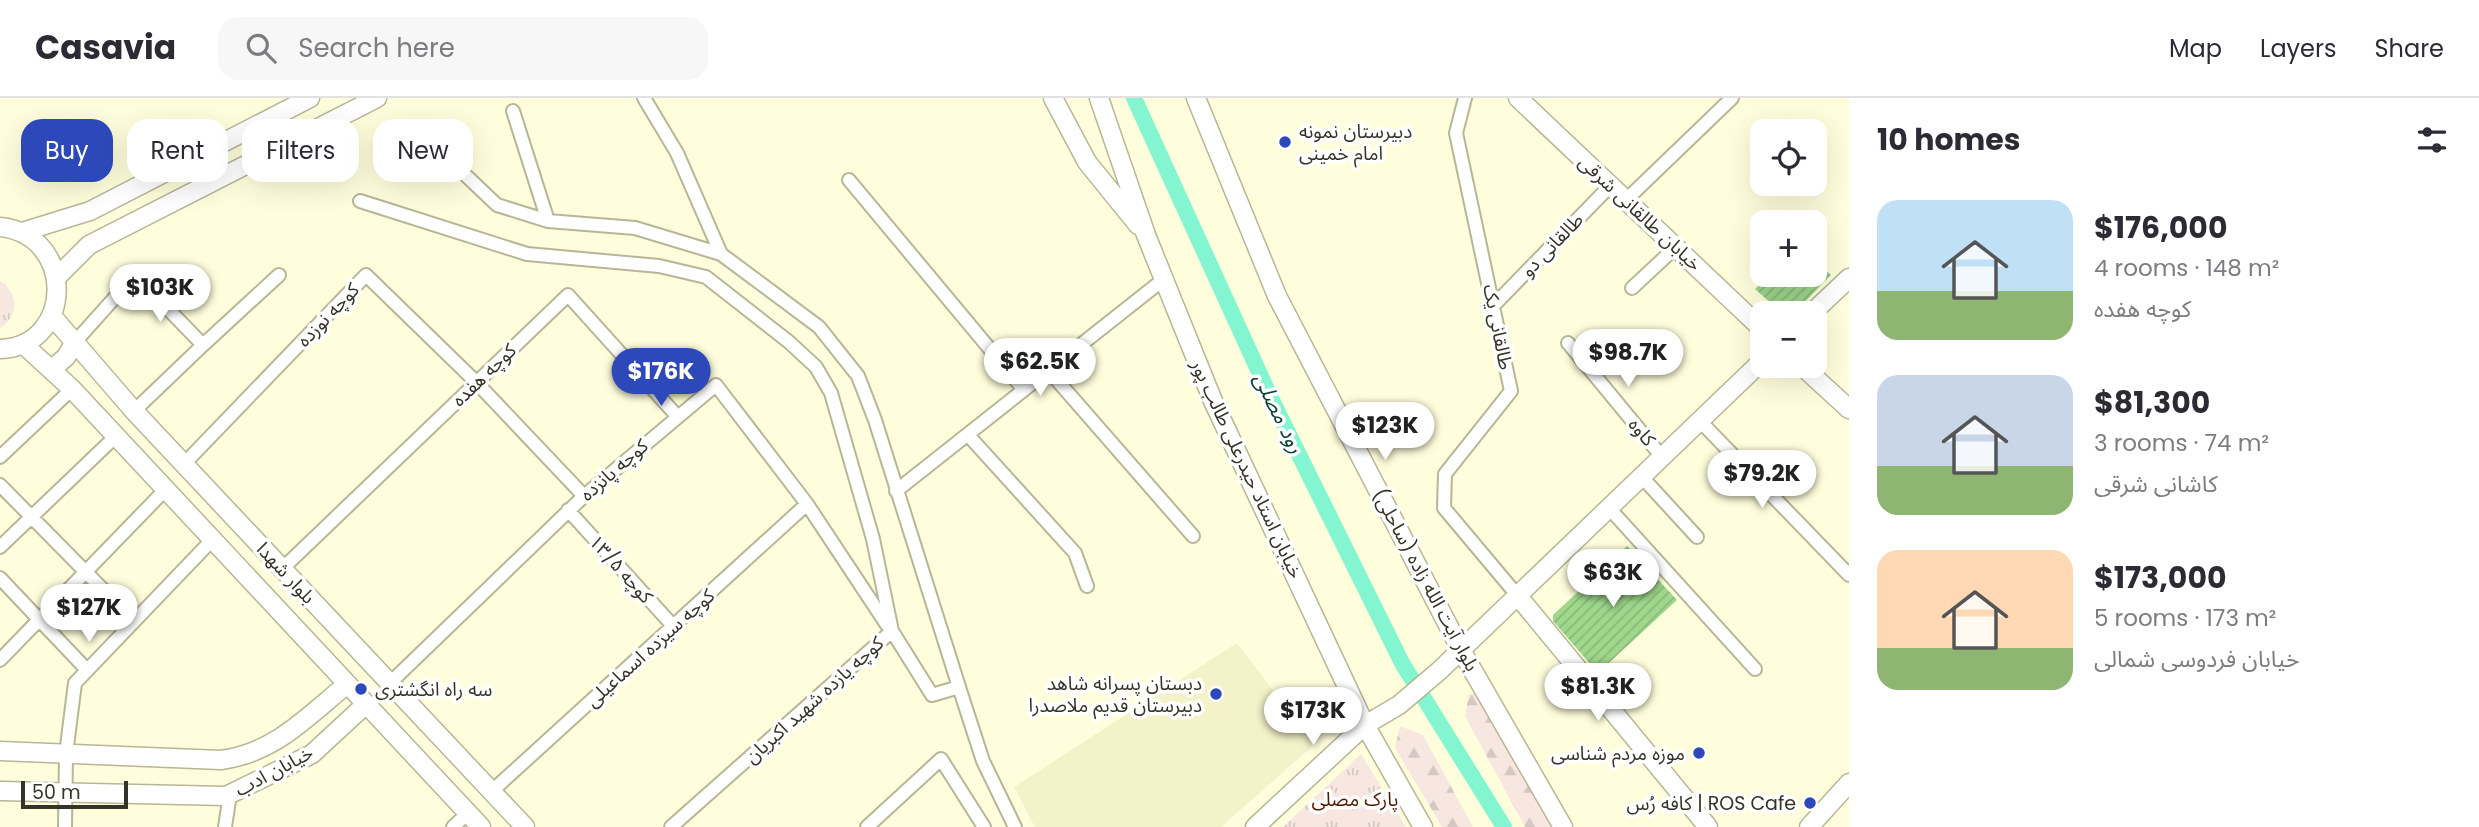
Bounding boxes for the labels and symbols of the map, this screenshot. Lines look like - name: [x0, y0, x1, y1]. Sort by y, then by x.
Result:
- place label: دبیرستان نمونه امام خمینی: [1299, 118, 1412, 168]
- marker: دبیرستان نمونه امام خمینی: [1277, 134, 1293, 150]
- street label: خیابان طالقانی شرقی: [1573, 149, 1707, 277]
- street label: طالقانی دو: [1515, 207, 1590, 283]
- pin: $103K: [111, 264, 209, 324]
- street label: کوچه نوزده: [291, 276, 366, 353]
- street label: طالقانی یک: [1476, 282, 1520, 372]
- pin: $98.7K: [1571, 330, 1685, 389]
- street label: کوچه هفده: [446, 337, 523, 413]
- pin: $62.5K: [983, 338, 1097, 398]
- pin: $176K: [612, 348, 710, 408]
- street label: خیابان استاد حیدرعلی طالب پور: [1184, 354, 1310, 583]
- water label: رود مصلی: [1247, 368, 1311, 458]
- pin: $123K: [1336, 402, 1434, 462]
- street label: کاوه: [1622, 412, 1663, 453]
- street label: کوچه پانزده: [574, 432, 655, 507]
- pin: $79.2K: [1705, 450, 1819, 510]
- street label: بلوار آیت الله زاده (ساحلی): [1366, 484, 1486, 676]
- street label: کوچه ۱۳/۵: [583, 529, 660, 610]
- street label: بلوار شهدا: [250, 536, 322, 610]
- pin: $63K: [1572, 550, 1654, 609]
- street label: کوچه سیزده اسماعیلی: [580, 582, 721, 713]
- pin: $127K: [40, 584, 138, 644]
- street label: کوچه یازده شهید اکبریان: [739, 629, 890, 770]
- pin: $81.3K: [1541, 664, 1655, 723]
- place label: دبستان پسرانه شاهد دبیرستان قدیم ملاصدرا: [1029, 670, 1202, 720]
- place label: سه راه انگشتری: [375, 676, 492, 703]
- marker: سه راه انگشتری: [353, 681, 369, 697]
- marker: دبستان پسرانه شاهد دبیرستان قدیم ملاصدرا: [1208, 686, 1224, 702]
- pin: $173K: [1264, 688, 1362, 747]
- street label: خیابان ادب: [230, 739, 318, 803]
- place label: موزه مردم شناسی: [1551, 740, 1685, 768]
- marker: موزه مردم شناسی: [1691, 745, 1707, 761]
- scale bar: [21, 778, 128, 810]
- park label: پارک مصلی: [1312, 786, 1398, 813]
- place label: کافه رُس | ROS Cafe: [1627, 790, 1796, 817]
- marker: کافه رُس | ROS Cafe: [1802, 795, 1818, 811]

